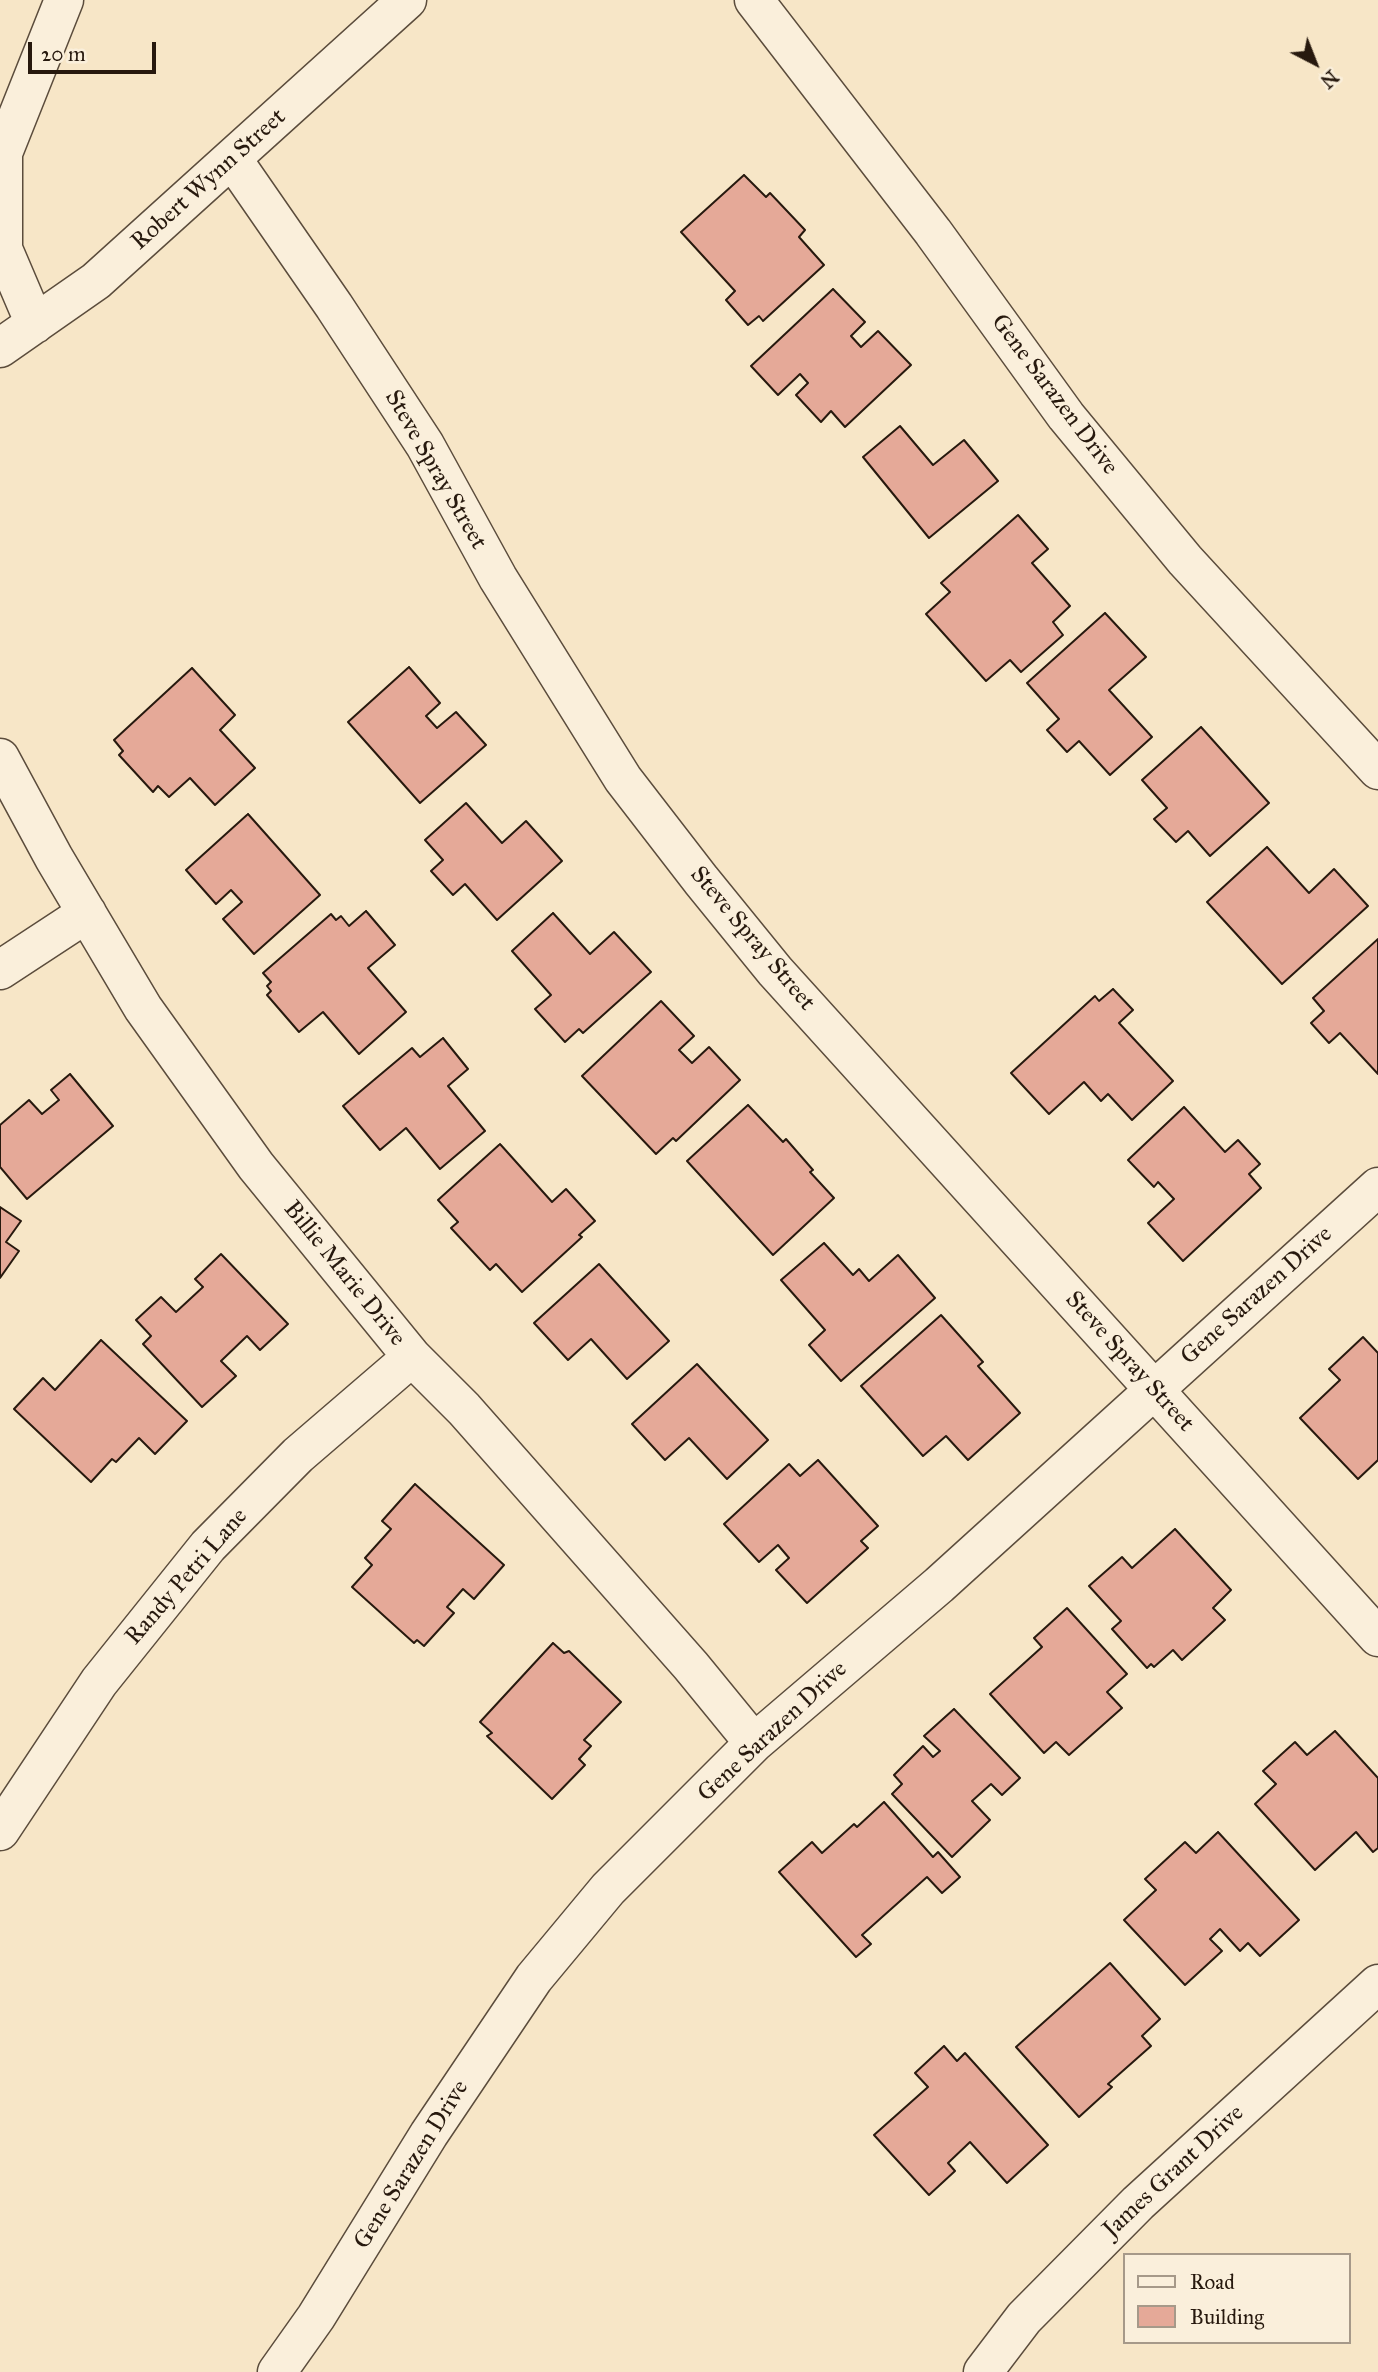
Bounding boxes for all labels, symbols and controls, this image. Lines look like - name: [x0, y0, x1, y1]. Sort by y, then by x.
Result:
- scale bar: [32, 28, 159, 72]
- north arrow: [1280, 28, 1350, 98]
- text: 20 m: [41, 41, 86, 67]
- text: N: [1316, 65, 1343, 93]
- street label: Robert Wynn Street: [126, 103, 292, 257]
- street label: Gene Sarazen Drive: [984, 309, 1124, 481]
- street label: Steve Spray Street: [378, 385, 492, 555]
- street label: Steve Spray Street: [683, 861, 821, 1017]
- street label: Billie Marie Drive: [277, 1196, 411, 1352]
- street label: Gene Sarazen Drive: [1175, 1221, 1339, 1371]
- street label: Steve Spray Street: [1058, 1286, 1200, 1438]
- street label: Randy Petri Lane: [120, 1503, 254, 1651]
- street label: Gene Sarazen Drive: [692, 1655, 854, 1809]
- street label: Gene Sarazen Drive: [349, 2075, 475, 2255]
- street label: James Grant Drive: [1098, 2099, 1250, 2245]
- legend: [1122, 2253, 1350, 2344]
- text: Road: [1190, 2269, 1235, 2295]
- text: Building: [1190, 2304, 1264, 2330]

